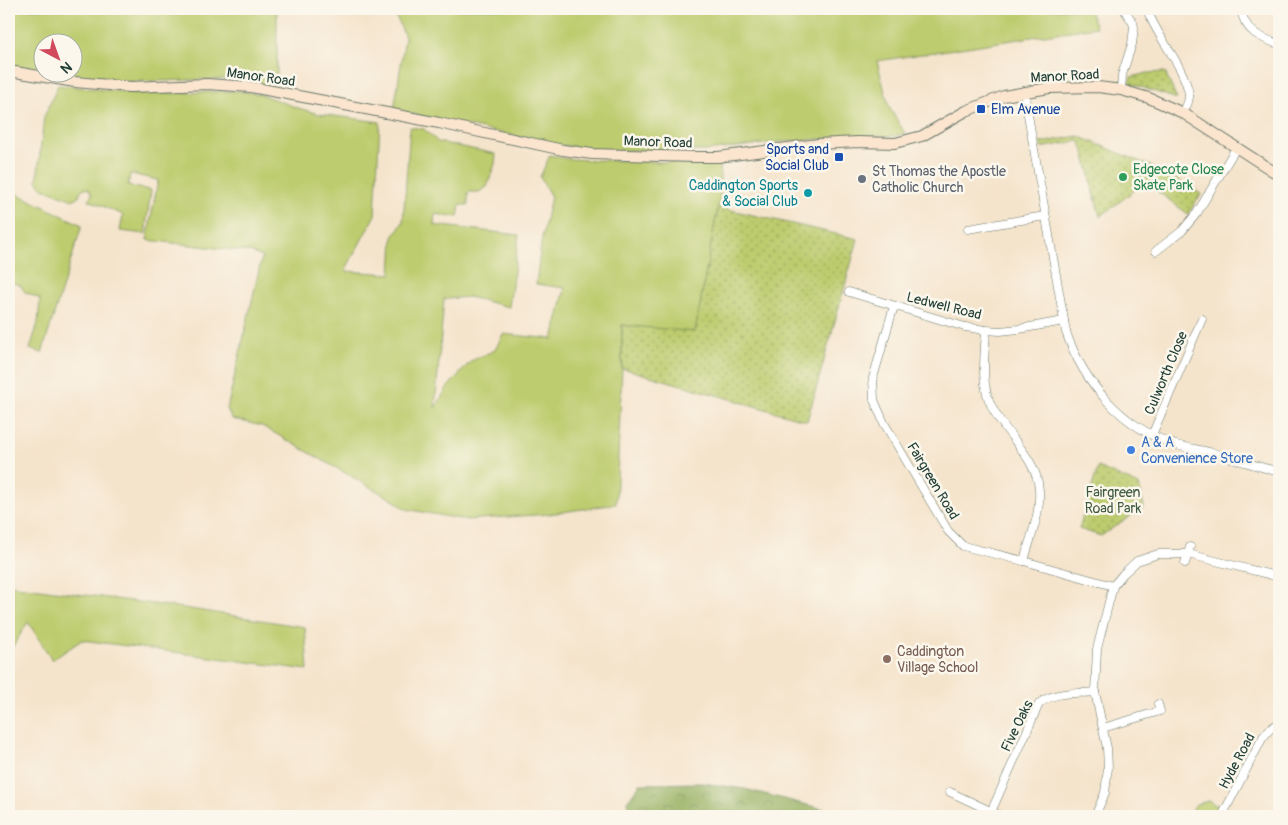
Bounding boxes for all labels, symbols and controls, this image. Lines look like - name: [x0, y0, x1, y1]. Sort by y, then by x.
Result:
- north arrow: [32, 32, 82, 82]
- text: N: [57, 58, 75, 77]
- street label: Manor Road: [226, 64, 296, 90]
- street label: Manor Road: [1030, 66, 1100, 86]
- place label: Elm Avenue: [991, 101, 1060, 118]
- marker: Elm Avenue: [975, 103, 987, 115]
- street label: Manor Road: [623, 132, 693, 152]
- place label: Sports and Social Club: [765, 141, 829, 174]
- marker: Sports and Social Club: [833, 151, 845, 163]
- place label: Edgecote Close Skate Park: [1133, 161, 1224, 194]
- place label: St Thomas the Apostle Catholic Church: [872, 163, 1006, 196]
- marker: Edgecote Close Skate Park: [1117, 171, 1129, 183]
- marker: St Thomas the Apostle Catholic Church: [856, 173, 868, 185]
- place label: Caddington Sports & Social Club: [689, 177, 799, 210]
- marker: Caddington Sports & Social Club: [802, 187, 814, 199]
- street label: Ledwell Road: [905, 288, 983, 324]
- street label: Culworth Close: [1141, 329, 1191, 417]
- place label: A & A Convenience Store: [1141, 434, 1253, 467]
- street label: Fairgreen Road: [903, 439, 963, 523]
- marker: A & A Convenience Store: [1125, 444, 1137, 456]
- park label: Fairgreen Road Park: [1085, 484, 1141, 517]
- place label: Caddington Village School: [897, 643, 978, 676]
- marker: Caddington Village School: [881, 653, 893, 665]
- street label: Five Oaks: [997, 697, 1037, 754]
- street label: Hyde Road: [1215, 730, 1259, 792]

